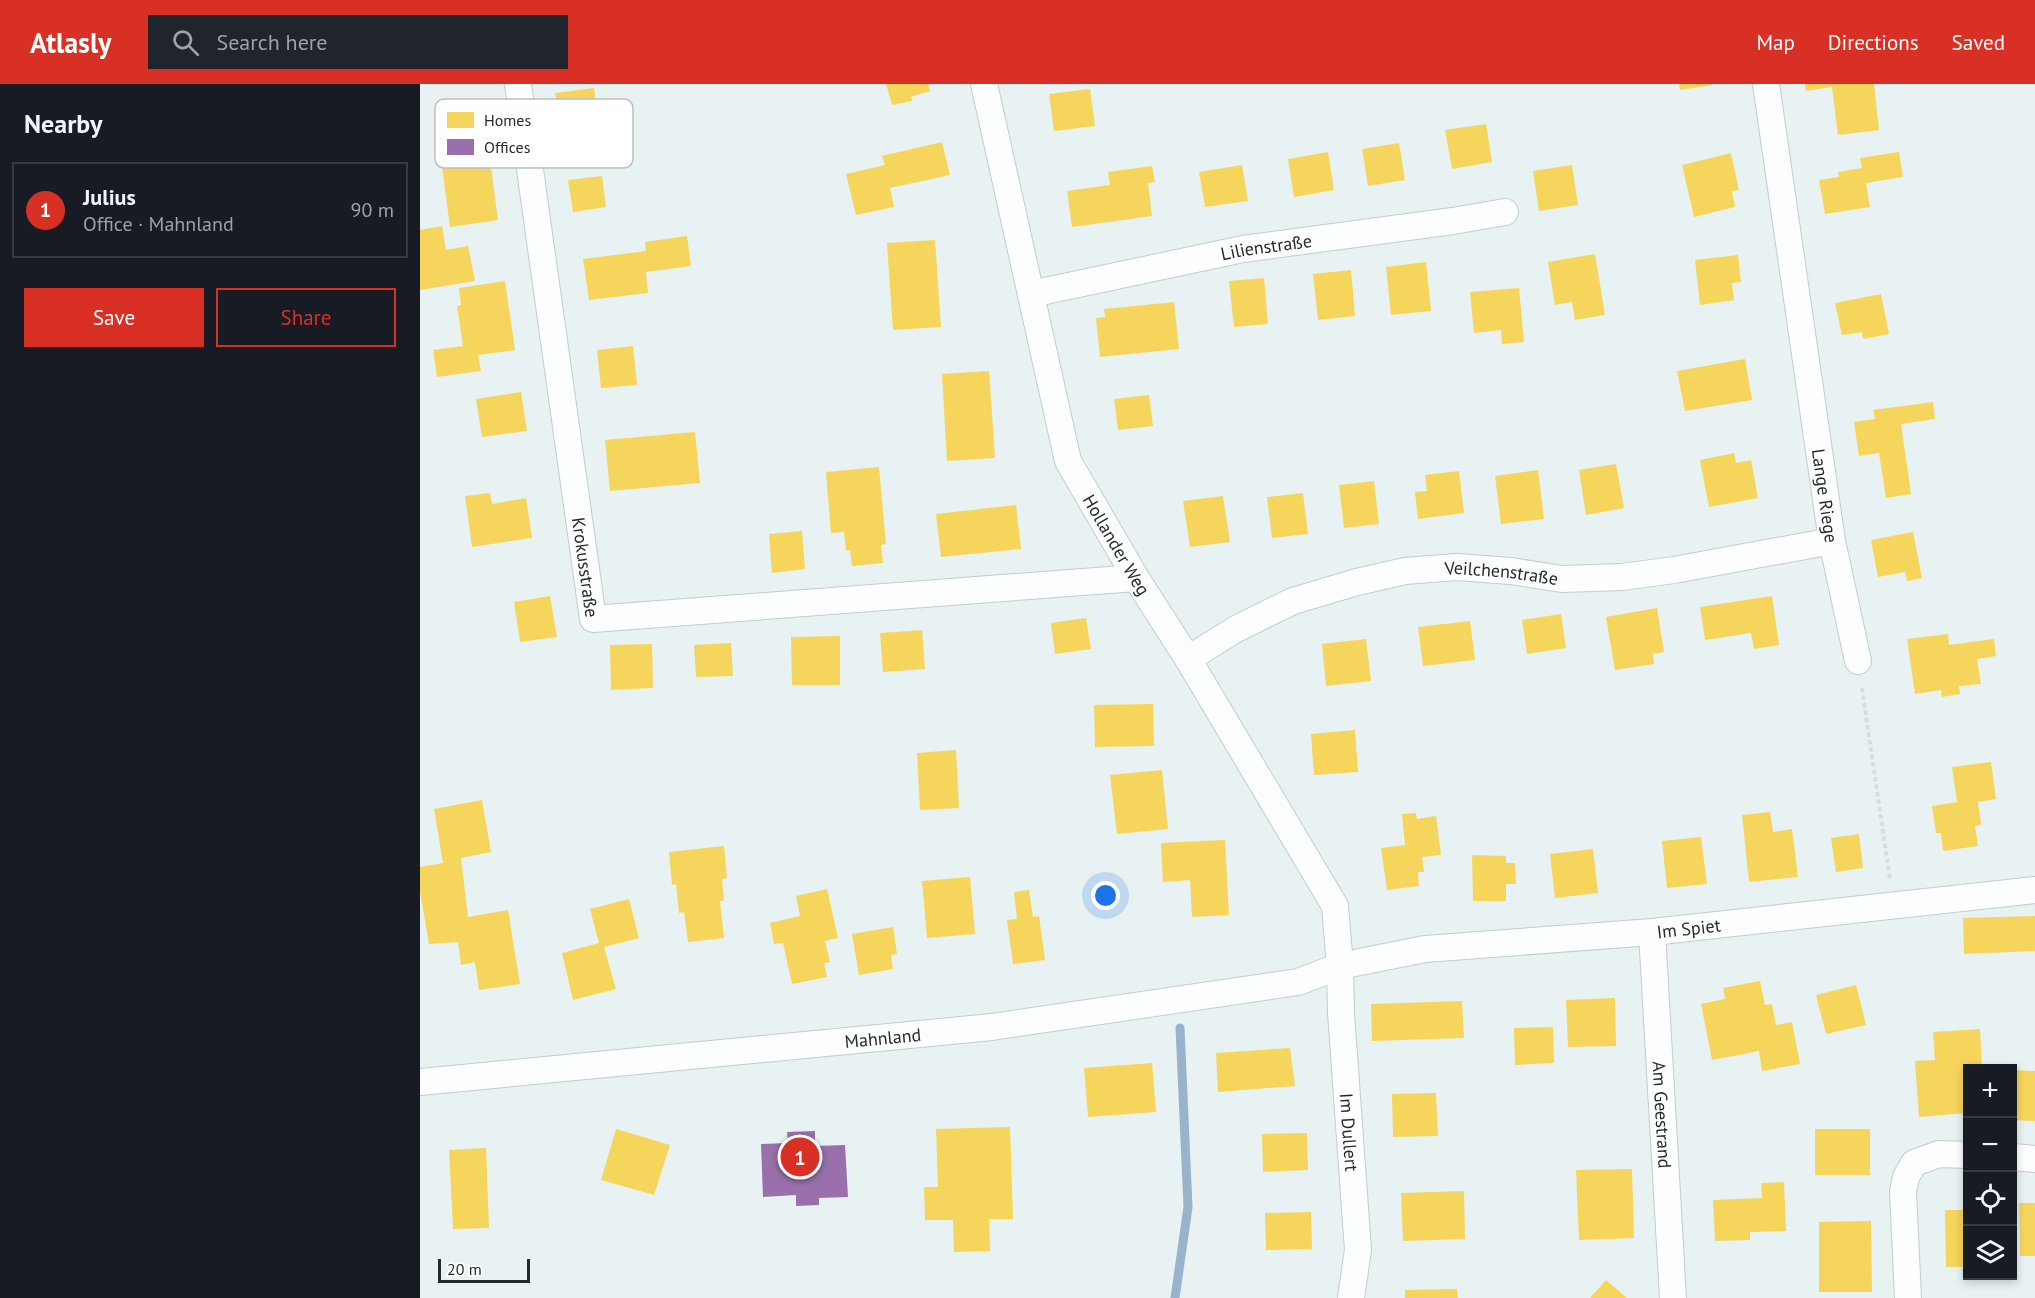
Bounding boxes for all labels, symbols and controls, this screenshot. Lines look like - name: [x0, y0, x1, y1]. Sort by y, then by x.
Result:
- search box: [148, 15, 568, 69]
- text: Atlasly: [30, 24, 112, 61]
- icon: search: [169, 26, 202, 59]
- text: Search here: [217, 28, 327, 56]
- text: Map: [1756, 29, 1795, 56]
- text: Directions: [1828, 29, 1919, 56]
- text: Saved: [1952, 29, 2005, 56]
- legend: [435, 99, 633, 168]
- text: Nearby: [24, 107, 102, 140]
- text: Homes: [484, 110, 531, 130]
- text: Offices: [484, 137, 531, 157]
- text: Julius: [83, 183, 136, 211]
- text: 1: [40, 197, 51, 223]
- text: 90 m: [351, 197, 394, 223]
- text: Office · Mahnland: [83, 211, 234, 237]
- street label: Lilienstraße: [1218, 228, 1313, 265]
- button: Save: [24, 288, 204, 347]
- button: Share: [216, 288, 396, 347]
- street label: Lange Riege: [1807, 447, 1844, 544]
- street label: Hollander Weg: [1078, 490, 1155, 599]
- street label: Krokusstraße: [567, 516, 604, 619]
- street label: Veilchenstraße: [1443, 555, 1560, 590]
- your location: [1091, 881, 1120, 910]
- street label: Im Spiet: [1655, 913, 1722, 943]
- street label: Mahnland: [844, 1022, 922, 1053]
- street label: Am Geestrand: [1648, 1060, 1677, 1169]
- map controls: [1963, 1064, 2017, 1280]
- button: +: [1963, 1064, 2017, 1118]
- street label: Im Dullert: [1335, 1092, 1364, 1172]
- button: −: [1963, 1118, 2017, 1172]
- pin: 1: [780, 1134, 820, 1180]
- button: locate: [1963, 1172, 2017, 1226]
- button: layers: [1963, 1226, 2017, 1280]
- scale bar: [438, 1256, 530, 1284]
- text: 20 m: [447, 1259, 482, 1279]

